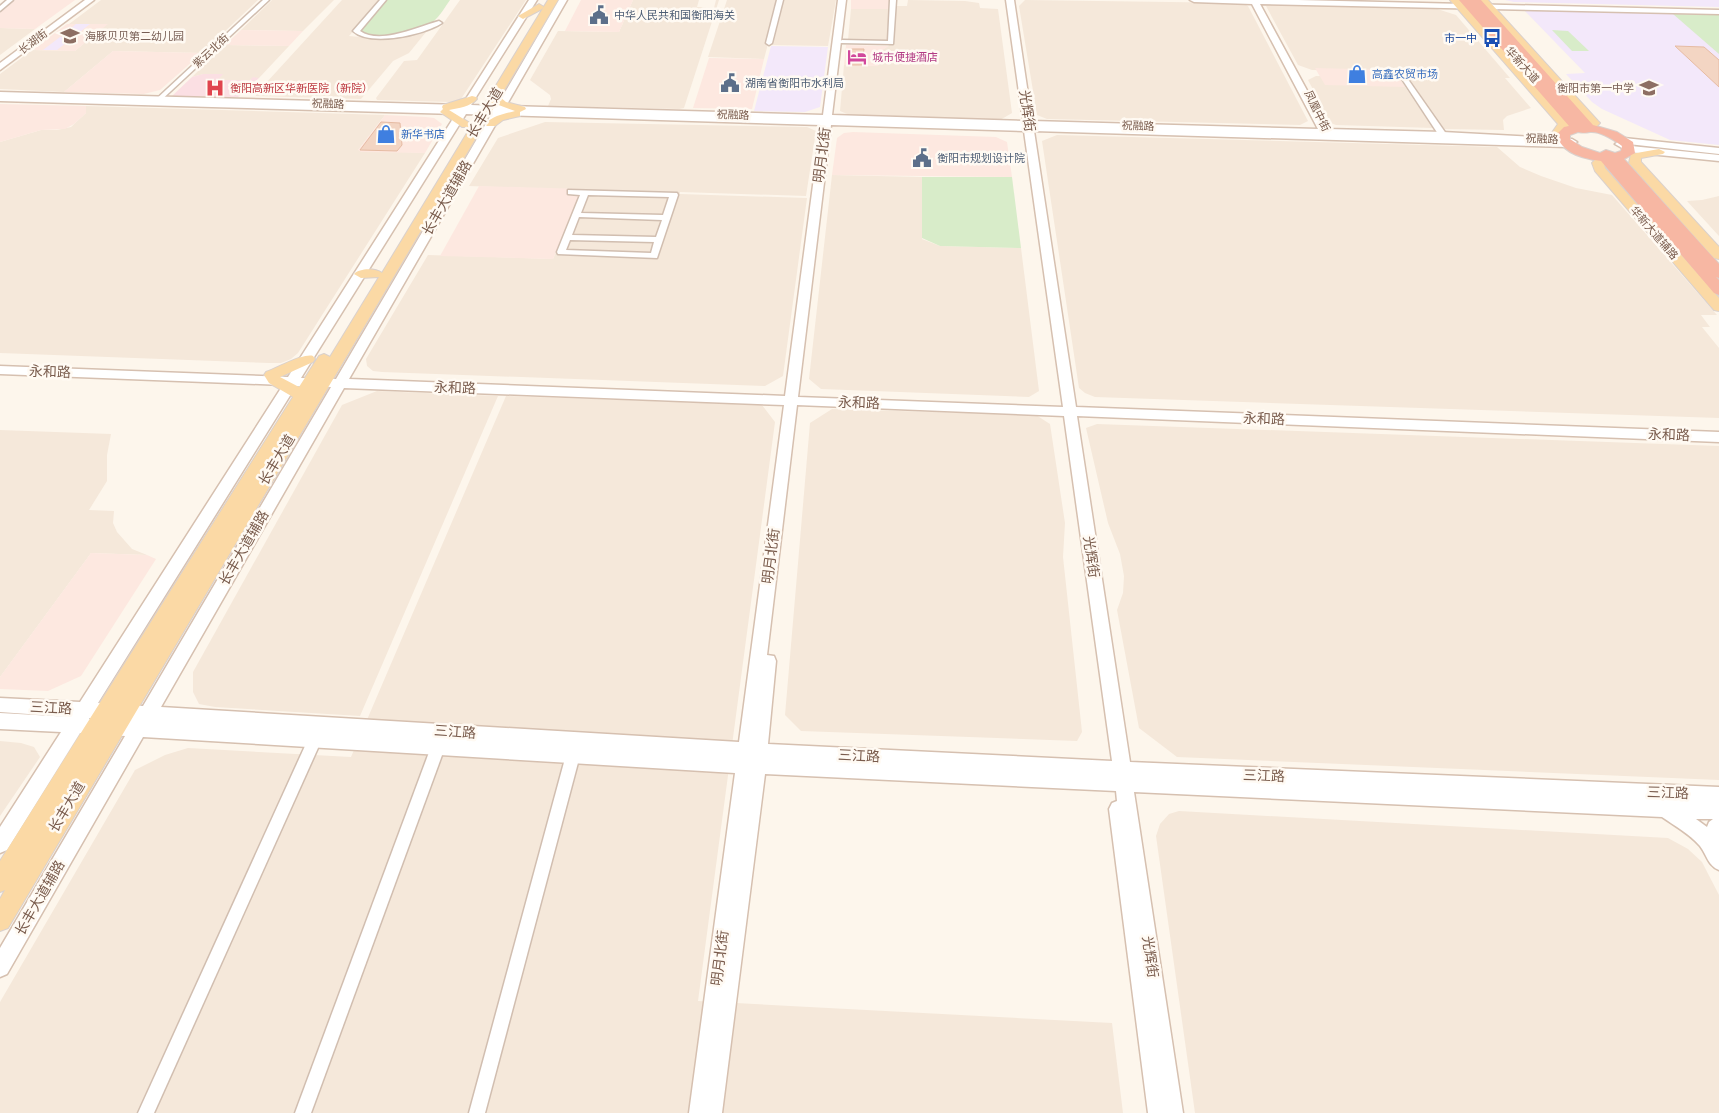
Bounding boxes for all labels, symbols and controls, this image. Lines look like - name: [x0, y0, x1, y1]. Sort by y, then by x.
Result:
- public building icon: 中华人民共和国衡阳海关: [588, 4, 610, 26]
- place label: 中华人民共和国衡阳海关: [614, 9, 735, 22]
- school or university icon: 海豚贝贝第二幼儿园: [59, 25, 81, 47]
- street label: 长湖街: [16, 27, 50, 57]
- bus stop icon: 市一中: [1481, 27, 1503, 49]
- place label: 海豚贝贝第二幼儿园: [85, 30, 184, 43]
- street label: 紫云北街: [190, 31, 232, 71]
- place label: 市一中: [1444, 32, 1477, 45]
- street label: 华新大道: [1502, 44, 1542, 86]
- hotel icon: 城市便捷酒店: [846, 46, 868, 68]
- place label: 城市便捷酒店: [872, 51, 938, 64]
- shop icon: 高鑫农贸市场: [1346, 63, 1368, 85]
- place label: 高鑫农贸市场: [1372, 68, 1438, 81]
- public building icon: 湖南省衡阳市水利局: [719, 72, 741, 94]
- hospital icon: 衡阳高新区华新医院（新院）: [204, 77, 226, 99]
- place label: 湖南省衡阳市水利局: [745, 77, 844, 90]
- school or university icon: 衡阳市第一中学: [1638, 77, 1660, 99]
- place label: 衡阳高新区华新医院（新院）: [230, 82, 373, 95]
- place label: 衡阳市第一中学: [1557, 82, 1634, 95]
- street label: 长丰大道: [463, 85, 507, 141]
- street label: 凤凰中街: [1302, 88, 1332, 134]
- street label: 光辉街: [1016, 89, 1038, 133]
- street label: 祝融路: [311, 97, 345, 111]
- street label: 祝融路: [716, 108, 750, 122]
- street label: 祝融路: [1121, 119, 1155, 133]
- shop icon: 新华书店: [375, 123, 397, 145]
- street label: 明月北街: [810, 126, 834, 184]
- place label: 新华书店: [401, 128, 445, 141]
- street label: 祝融路: [1525, 132, 1559, 146]
- public building icon: 衡阳市规划设计院: [911, 147, 933, 169]
- place label: 衡阳市规划设计院: [937, 152, 1025, 165]
- street label: 长丰大道辅路: [419, 157, 475, 239]
- street label: 华新大道辅路: [1627, 204, 1681, 262]
- street label: 永和路: [29, 363, 71, 381]
- street label: 永和路: [434, 379, 476, 397]
- street label: 永和路: [838, 394, 880, 412]
- street label: 永和路: [1243, 410, 1285, 428]
- street label: 永和路: [1648, 426, 1690, 444]
- street label: 长丰大道: [255, 432, 299, 488]
- street label: 长丰大道辅路: [216, 507, 272, 589]
- street label: 明月北街: [759, 527, 783, 585]
- street label: 光辉街: [1080, 535, 1102, 579]
- street label: 三江路: [30, 698, 72, 718]
- street label: 三江路: [433, 722, 477, 742]
- street label: 三江路: [838, 746, 880, 766]
- street label: 三江路: [1243, 767, 1285, 785]
- street label: 长丰大道: [45, 779, 89, 835]
- street label: 三江路: [1647, 784, 1689, 802]
- street label: 长丰大道辅路: [12, 857, 68, 939]
- street label: 明月北街: [708, 929, 732, 987]
- street label: 光辉街: [1139, 935, 1161, 979]

